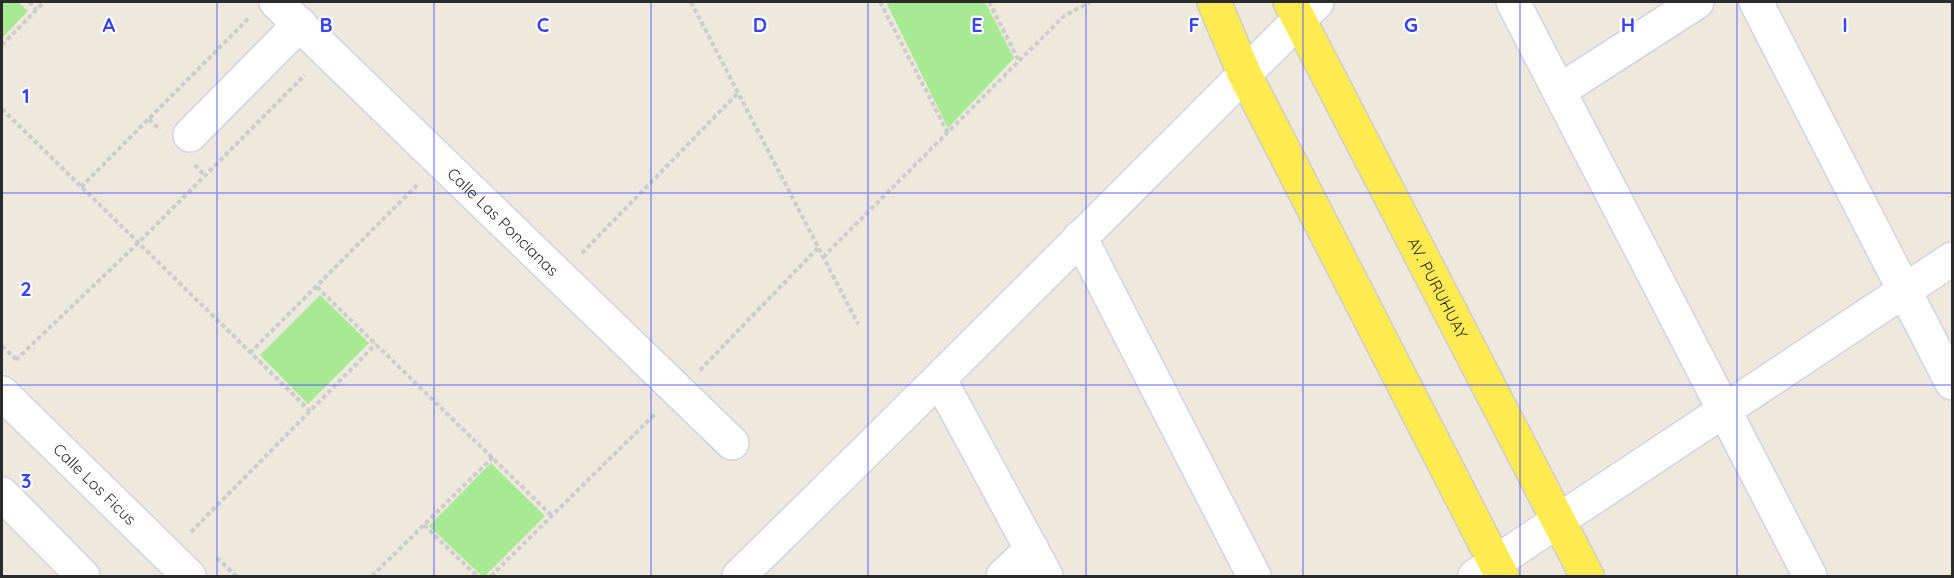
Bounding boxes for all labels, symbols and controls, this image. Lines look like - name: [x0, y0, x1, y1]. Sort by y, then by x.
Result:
- text: A: [103, 12, 116, 37]
- text: B: [319, 12, 333, 37]
- text: C: [537, 12, 550, 37]
- text: D: [753, 12, 767, 37]
- text: E: [971, 12, 983, 37]
- text: F: [1188, 12, 1200, 37]
- text: G: [1404, 12, 1418, 37]
- text: H: [1621, 12, 1635, 37]
- text: I: [1842, 12, 1848, 37]
- text: 1: [22, 83, 30, 108]
- street label: Calle Las Poncianas: [443, 163, 563, 280]
- street label: AV. PURUHUAY: [1404, 234, 1472, 342]
- text: 2: [20, 276, 32, 301]
- street label: Calle Los Ficus: [49, 439, 141, 529]
- text: 3: [21, 468, 31, 493]

